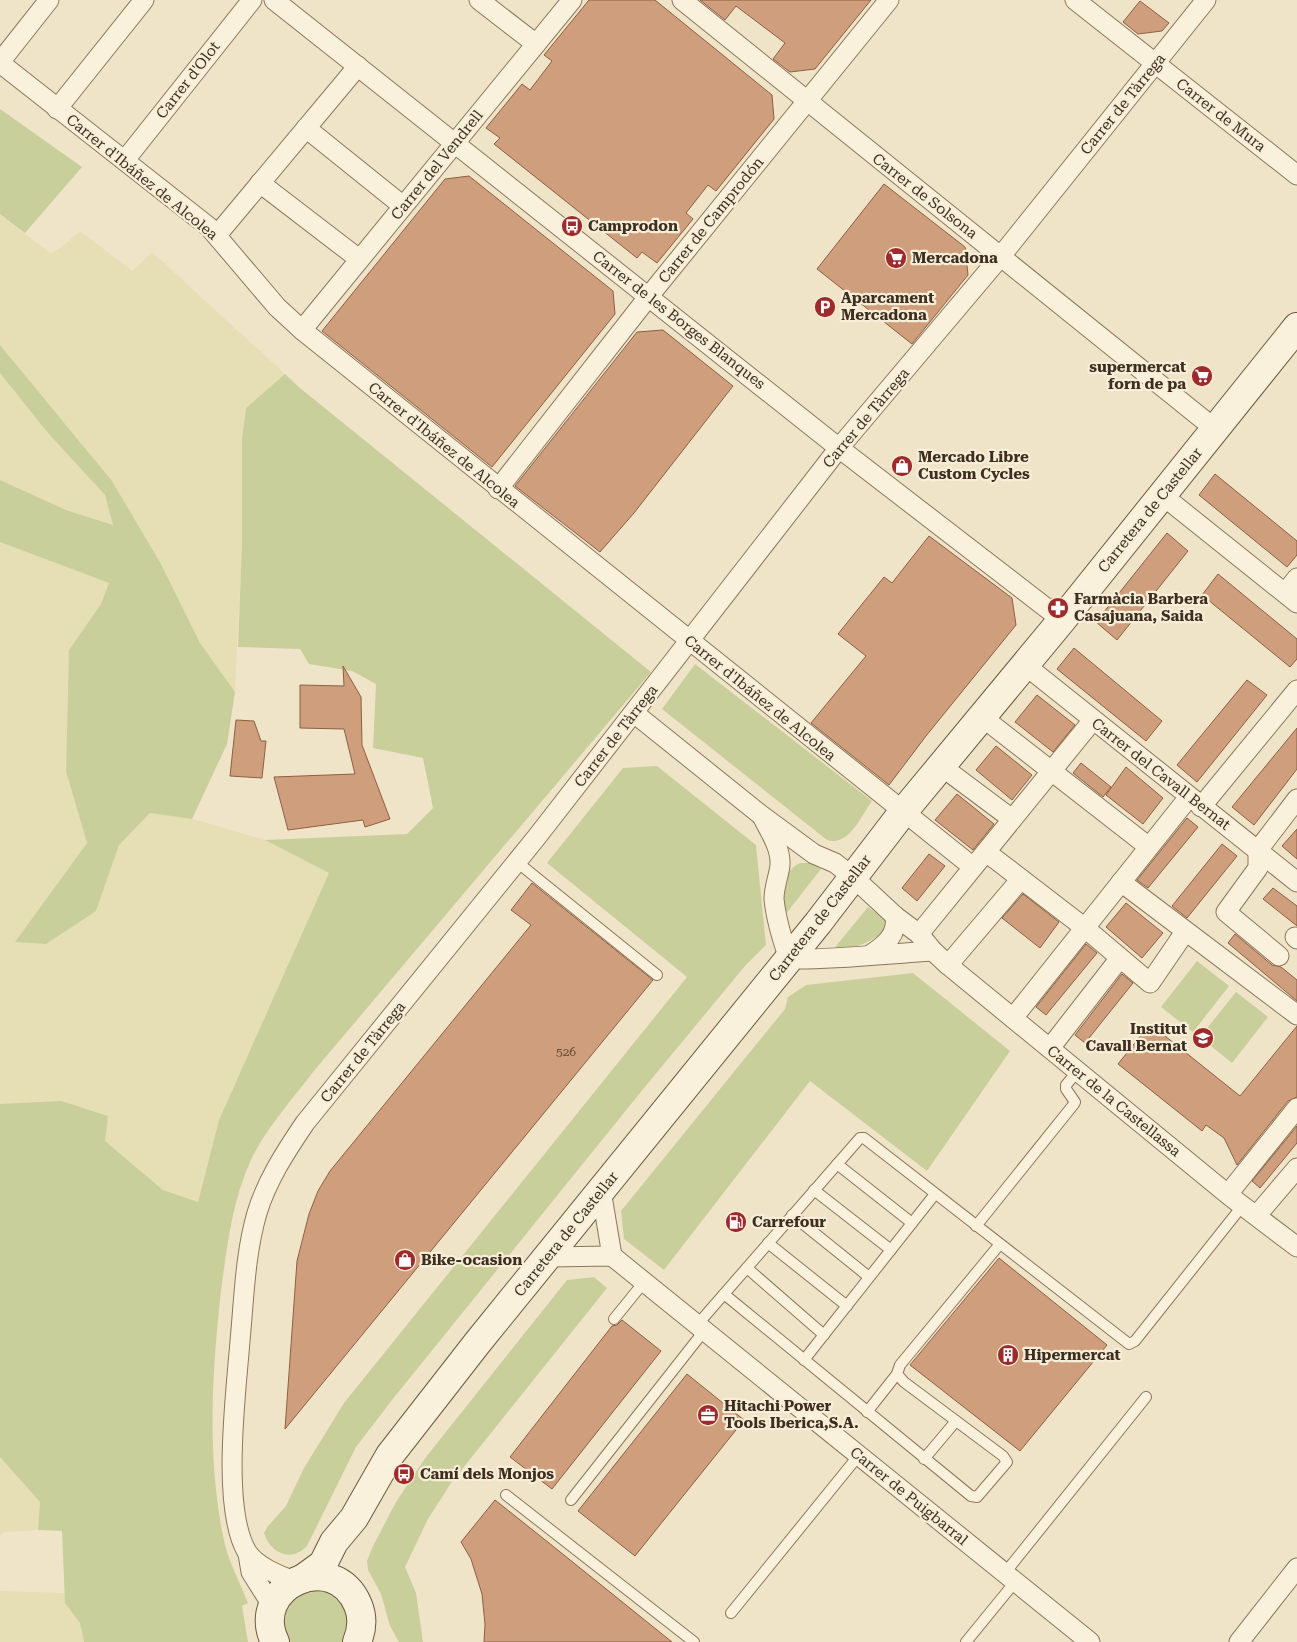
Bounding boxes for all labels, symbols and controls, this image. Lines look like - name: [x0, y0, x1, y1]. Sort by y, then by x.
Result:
- street label: Carrer d'Olot: [152, 38, 224, 122]
- street label: Carrer de Tàrrega: [1077, 50, 1169, 158]
- street label: Carrer de Mura: [1173, 74, 1269, 156]
- street label: Carrer del Vendrell: [387, 106, 487, 223]
- street label: Carrer d'Ibáñez de Alcolea: [63, 110, 221, 244]
- street label: Carrer de Solsona: [869, 149, 981, 243]
- street label: Carrer de Camprodón: [655, 153, 768, 287]
- bus stop icon: Camprodon: [560, 214, 584, 238]
- place label: Camprodon: [588, 217, 678, 235]
- supermarket icon: Mercadona: [884, 246, 908, 270]
- street label: Carrer de les Borges Blanques: [589, 247, 769, 393]
- place label: Mercadona: [912, 249, 998, 267]
- place label: Aparcament Mercadona: [841, 289, 934, 324]
- parking icon: Aparcament Mercadona: [813, 295, 837, 319]
- place label: supermercat forn de pa: [1089, 358, 1186, 393]
- street label: Carrer de Tàrrega: [819, 364, 913, 472]
- supermarket icon: supermercat forn de pa: [1190, 364, 1214, 388]
- street label: Carrer d'Ibáñez de Alcolea: [365, 378, 523, 512]
- street label: Carretera de Castellar: [1094, 444, 1206, 576]
- place label: Mercado Libre Custom Cycles: [918, 448, 1030, 483]
- shop icon: Mercado Libre Custom Cycles: [890, 454, 914, 478]
- place label: Farmàcia Barbera Casajuana, Saida: [1074, 590, 1208, 625]
- pharmacy icon: Farmàcia Barbera Casajuana, Saida: [1046, 596, 1070, 620]
- street label: Carrer d'Ibáñez de Alcolea: [681, 631, 839, 765]
- street label: Carrer de Tàrrega: [570, 681, 662, 791]
- street label: Carrer del Cavall Bernat: [1088, 714, 1234, 834]
- street label: Carretera de Castellar: [765, 851, 875, 985]
- street label: Carrer de Tàrrega: [317, 998, 409, 1106]
- place label: Institut Cavall Bernat: [1085, 1020, 1187, 1055]
- school or university icon: Institut Cavall Bernat: [1191, 1026, 1215, 1050]
- street label: Carrer de la Castellassa: [1044, 1042, 1184, 1160]
- house number: 526: [556, 1045, 576, 1059]
- street label: Carretera de Castellar: [510, 1168, 622, 1300]
- fuel station icon: Carrefour: [724, 1210, 748, 1234]
- place label: Carrefour: [752, 1213, 826, 1231]
- shop icon: Bike-ocasion: [393, 1248, 417, 1272]
- place label: Bike-ocasion: [421, 1251, 522, 1269]
- building icon: Hipermercat: [996, 1343, 1020, 1367]
- place label: Hipermercat: [1024, 1346, 1121, 1364]
- place label: Hitachi Power Tools Iberica,S.A.: [724, 1397, 859, 1432]
- office icon: Hitachi Power Tools Iberica,S.A.: [696, 1403, 720, 1427]
- street label: Carrer de Puigbarral: [847, 1443, 972, 1549]
- bus stop icon: Camí dels Monjos: [392, 1462, 416, 1486]
- place label: Camí dels Monjos: [420, 1465, 554, 1483]

